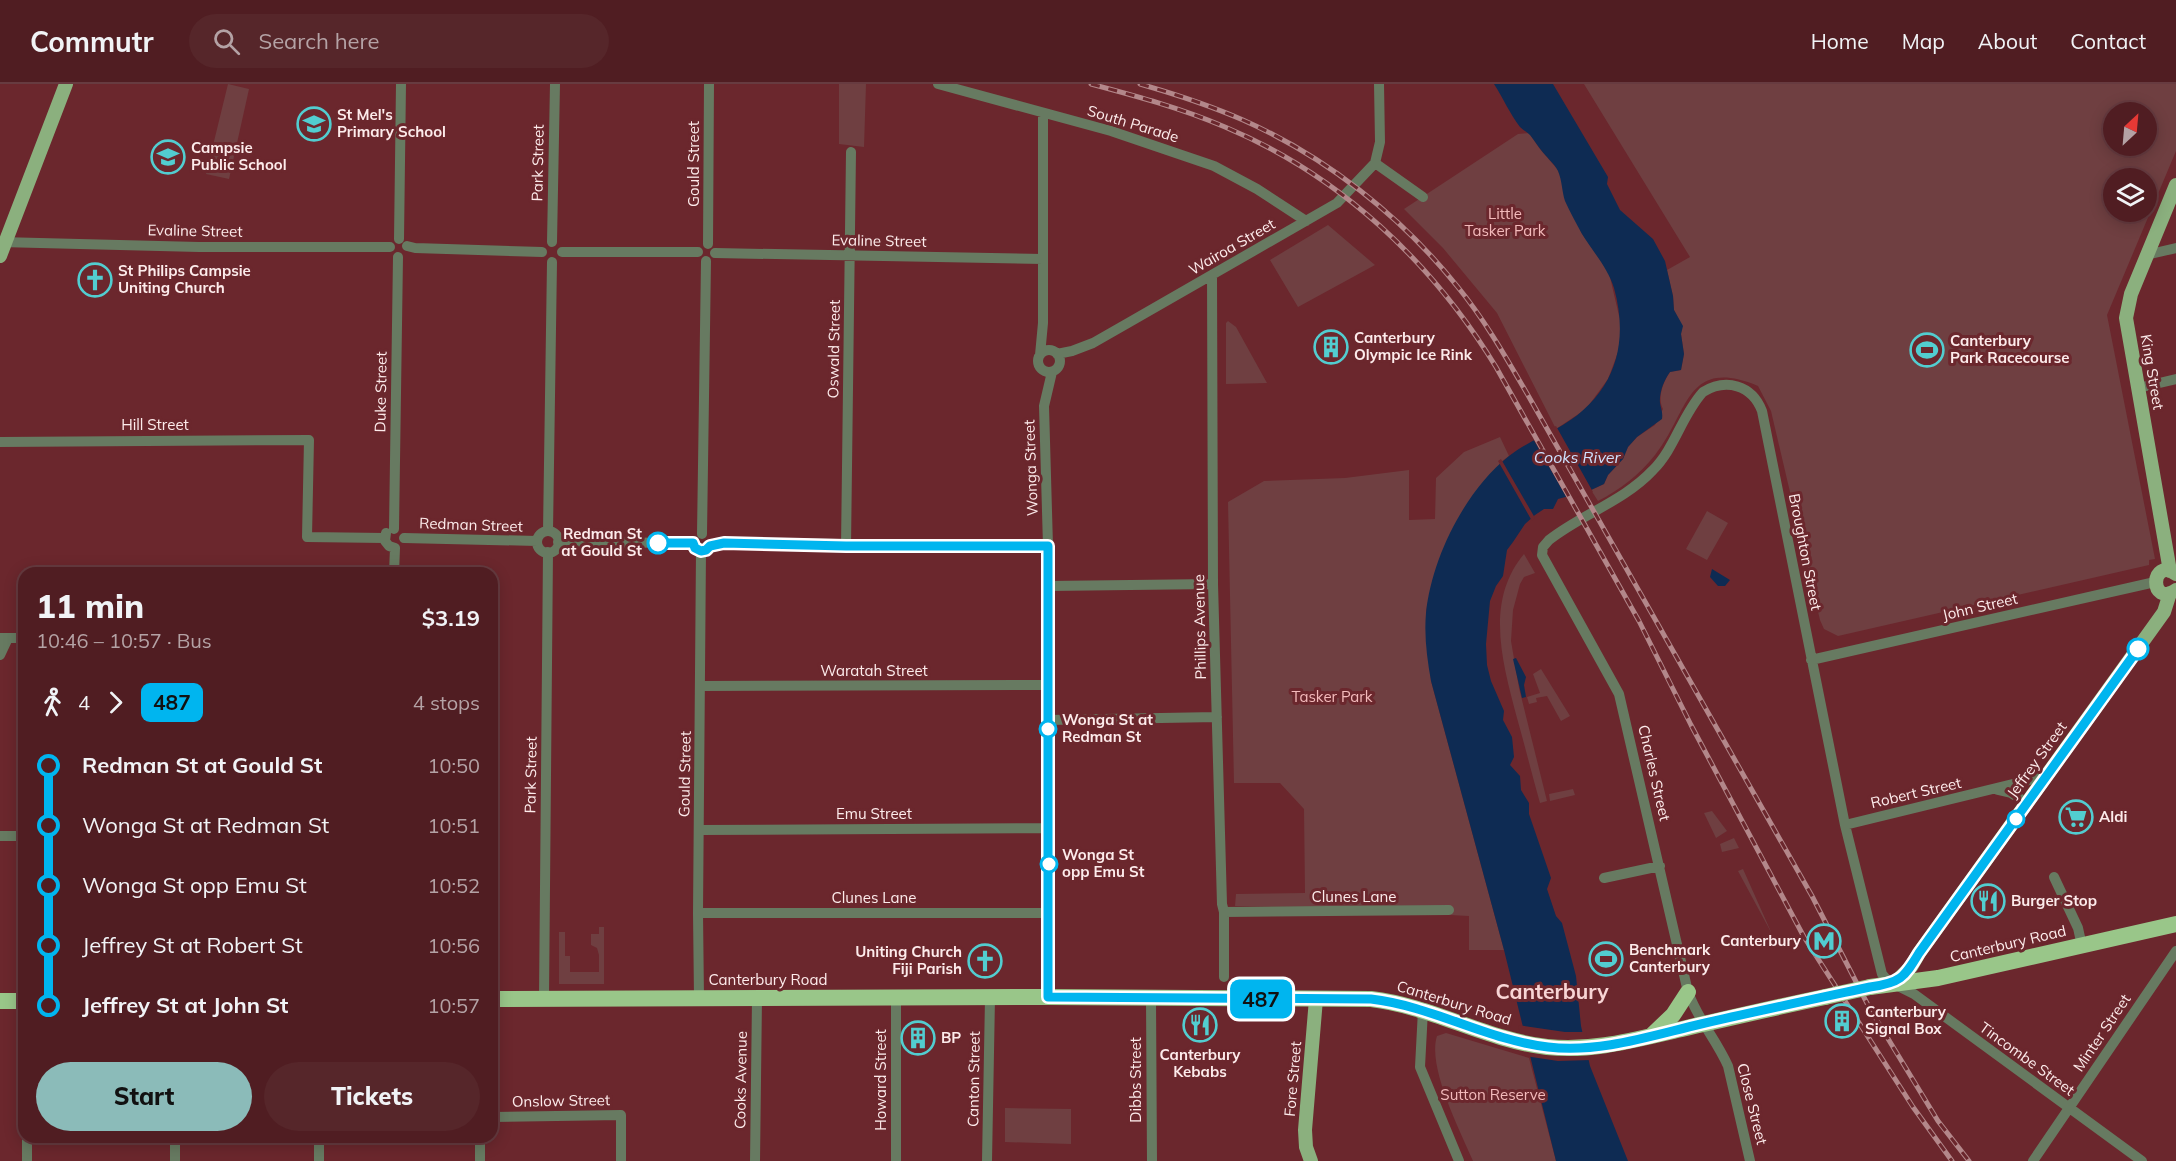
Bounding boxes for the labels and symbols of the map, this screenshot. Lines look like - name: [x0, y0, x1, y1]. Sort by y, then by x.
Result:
- street label: South Parade: [1085, 101, 1181, 146]
- north arrow: [2103, 102, 2157, 156]
- place label: St Mel's Primary School: [337, 105, 446, 141]
- school or university icon: St Mel's Primary School: [296, 106, 332, 142]
- street label: Gould Street: [684, 121, 703, 207]
- street label: Park Street: [527, 124, 548, 202]
- place label: Campsie Public School: [191, 138, 287, 174]
- school or university icon: Campsie Public School: [150, 139, 186, 175]
- park label: Little Tasker Park: [1465, 204, 1546, 240]
- street label: Wairoa Street: [1185, 214, 1278, 279]
- street label: Evaline Street: [147, 220, 243, 241]
- street label: Evaline Street: [831, 230, 927, 251]
- place label: St Philips Campsie Uniting Church: [118, 261, 251, 297]
- church icon: St Philips Campsie Uniting Church: [77, 262, 113, 298]
- street label: Oswald Street: [823, 299, 844, 399]
- place label: Canterbury Olympic Ice Rink: [1354, 328, 1473, 364]
- building icon: Canterbury Olympic Ice Rink: [1313, 329, 1349, 365]
- place label: Canterbury Park Racecourse: [1950, 331, 2069, 367]
- sports icon: Canterbury Park Racecourse: [1909, 332, 1945, 368]
- street label: King Street: [2137, 333, 2168, 411]
- street label: Duke Street: [370, 351, 391, 433]
- street label: Hill Street: [121, 415, 189, 434]
- street label: Wonga Street: [1019, 419, 1042, 517]
- water label: Cooks River: [1534, 447, 1622, 467]
- street label: Broughton Street: [1785, 492, 1826, 612]
- street label: Redman Street: [419, 513, 523, 536]
- place label: Redman St at Gould St: [561, 524, 642, 560]
- marker: Redman St at Gould St: [647, 532, 669, 554]
- street label: Phillips Avenue: [1189, 574, 1210, 680]
- street label: John Street: [1940, 589, 2019, 624]
- unlabelled marker: [2127, 638, 2149, 660]
- street label: Waratah Street: [820, 661, 928, 680]
- park label: Tasker Park: [1292, 687, 1373, 706]
- place label: Wonga St at Redman St: [1062, 710, 1153, 746]
- street label: Jeffrey Street: [2003, 718, 2071, 802]
- marker: Wonga St at Redman St: [1039, 720, 1057, 738]
- street label: Charles Street: [1634, 723, 1675, 823]
- street label: Gould Street: [674, 731, 695, 817]
- street label: Park Street: [520, 736, 541, 814]
- street label: Robert Street: [1869, 773, 1963, 812]
- supermarket icon: Aldi: [2058, 799, 2094, 835]
- street label: Emu Street: [836, 804, 912, 823]
- place label: Aldi: [2099, 807, 2127, 826]
- unlabelled marker: [2007, 810, 2025, 828]
- place label: Wonga St opp Emu St: [1062, 845, 1145, 881]
- marker: Wonga St opp Emu St: [1040, 855, 1058, 873]
- restaurant icon: Burger Stop: [1970, 883, 2006, 919]
- street label: Clunes Lane: [1312, 887, 1396, 906]
- street label: Clunes Lane: [832, 888, 916, 907]
- place label: Burger Stop: [2011, 891, 2097, 910]
- street label: Canterbury Road: [1948, 921, 2068, 966]
- metro station icon: Canterbury: [1806, 923, 1842, 959]
- place label: Canterbury: [1720, 931, 1802, 950]
- place label: Benchmark Canterbury: [1629, 940, 1711, 976]
- sports icon: Benchmark Canterbury: [1588, 941, 1624, 977]
- place label: Uniting Church Fiji Parish: [855, 942, 962, 978]
- church icon: Uniting Church Fiji Parish: [967, 943, 1003, 979]
- street label: Canterbury Road: [709, 970, 827, 989]
- street label: Canterbury Road: [1395, 976, 1514, 1029]
- district label: Canterbury: [1495, 978, 1609, 1004]
- line badge: 487: [1226, 980, 1296, 1018]
- street label: Minter Street: [2069, 990, 2134, 1075]
- place label: Canterbury Signal Box: [1865, 1002, 1947, 1038]
- building icon: Canterbury Signal Box: [1824, 1003, 1860, 1039]
- restaurant icon: Canterbury Kebabs: [1182, 1007, 1218, 1043]
- street label: Tincombe Street: [1976, 1018, 2079, 1099]
- building icon: BP: [900, 1020, 936, 1056]
- place label: BP: [941, 1028, 961, 1047]
- street label: Howard Street: [871, 1029, 890, 1131]
- street label: Cooks Avenue: [730, 1031, 751, 1129]
- street label: Canton Street: [963, 1031, 984, 1127]
- street label: Dibbs Street: [1126, 1037, 1145, 1123]
- street label: Fore Street: [1280, 1040, 1305, 1117]
- place label: Canterbury Kebabs: [1160, 1045, 1241, 1081]
- street label: Close Street: [1733, 1061, 1772, 1147]
- park label: Sutton Reserve: [1440, 1085, 1546, 1104]
- street label: Onslow Street: [512, 1090, 610, 1111]

